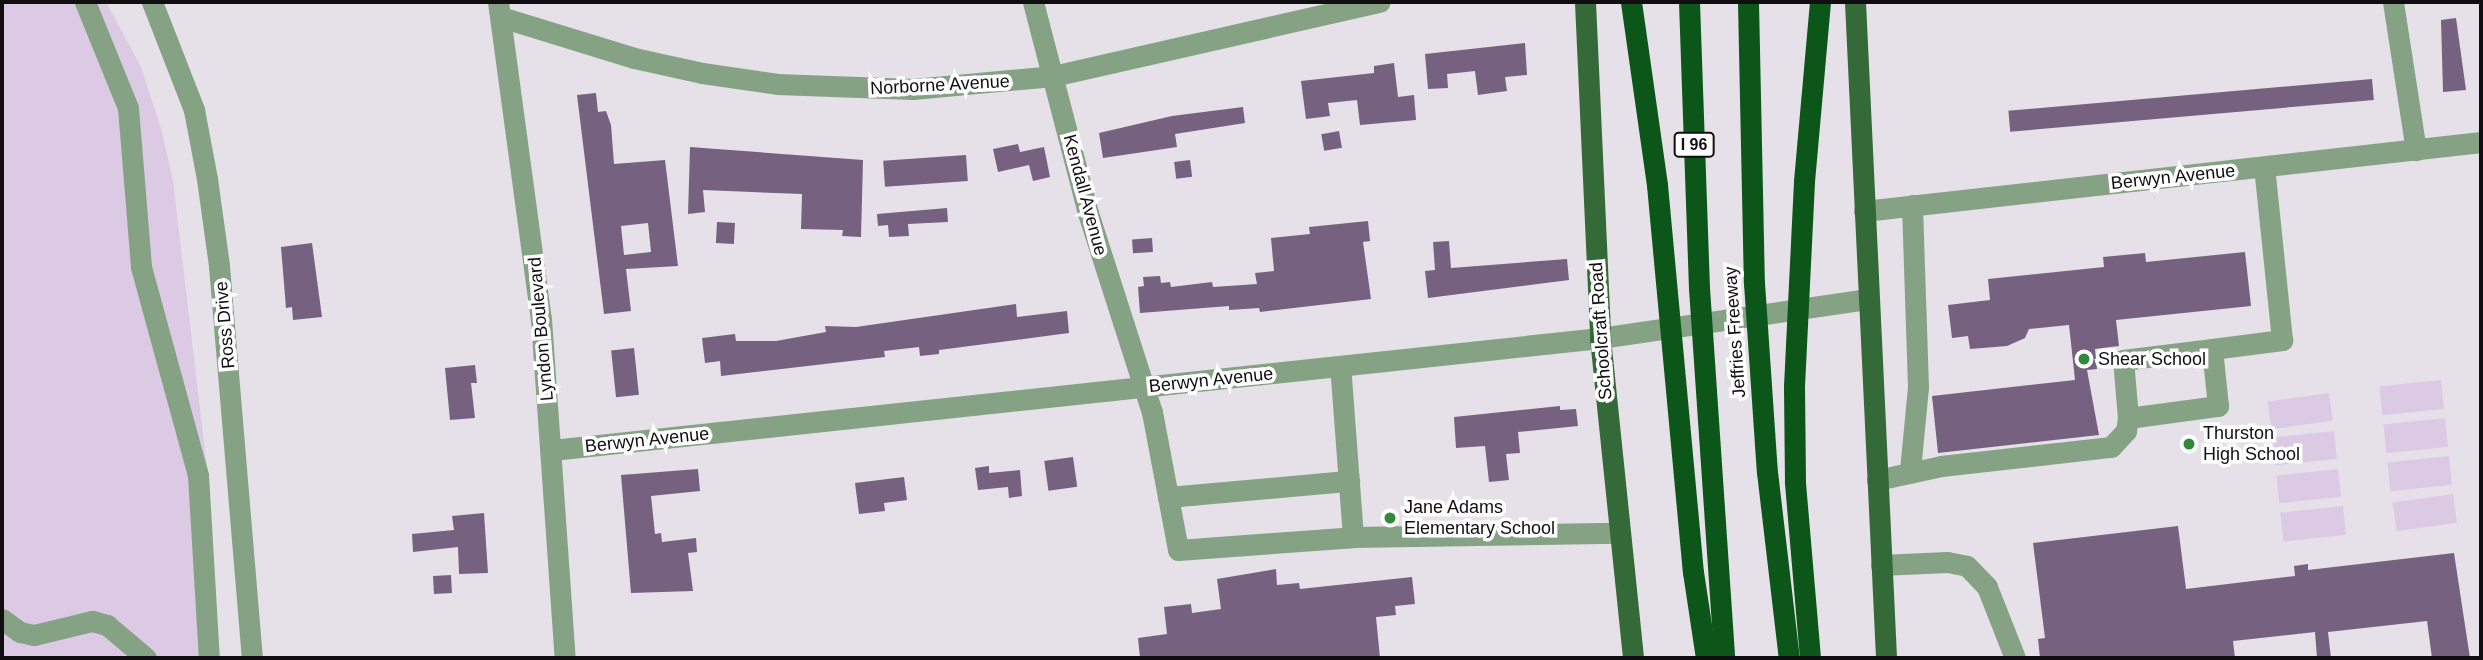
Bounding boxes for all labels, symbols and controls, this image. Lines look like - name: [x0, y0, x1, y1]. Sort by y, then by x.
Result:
- street label: Norborne Avenue: [869, 71, 1011, 99]
- street label: Kendall Avenue: [1058, 131, 1112, 259]
- road number: I 96: [1673, 132, 1715, 158]
- street label: Berwyn Avenue: [2109, 160, 2237, 194]
- street label: Lyndon Boulevard: [524, 256, 558, 402]
- street label: Schoolcraft Road: [1585, 261, 1617, 401]
- street label: Jeffries Freeway: [1720, 266, 1750, 398]
- street label: Ross Drive: [210, 280, 240, 370]
- place label: Shear School: [2098, 348, 2206, 370]
- marker: Shear School: [2076, 351, 2092, 367]
- street label: Berwyn Avenue: [1147, 363, 1275, 397]
- street label: Berwyn Avenue: [583, 423, 711, 457]
- place label: Thurston High School: [2203, 423, 2300, 466]
- marker: Thurston High School: [2181, 436, 2197, 452]
- place label: Jane Adams Elementary School: [1404, 497, 1555, 540]
- marker: Jane Adams Elementary School: [1382, 510, 1398, 526]

